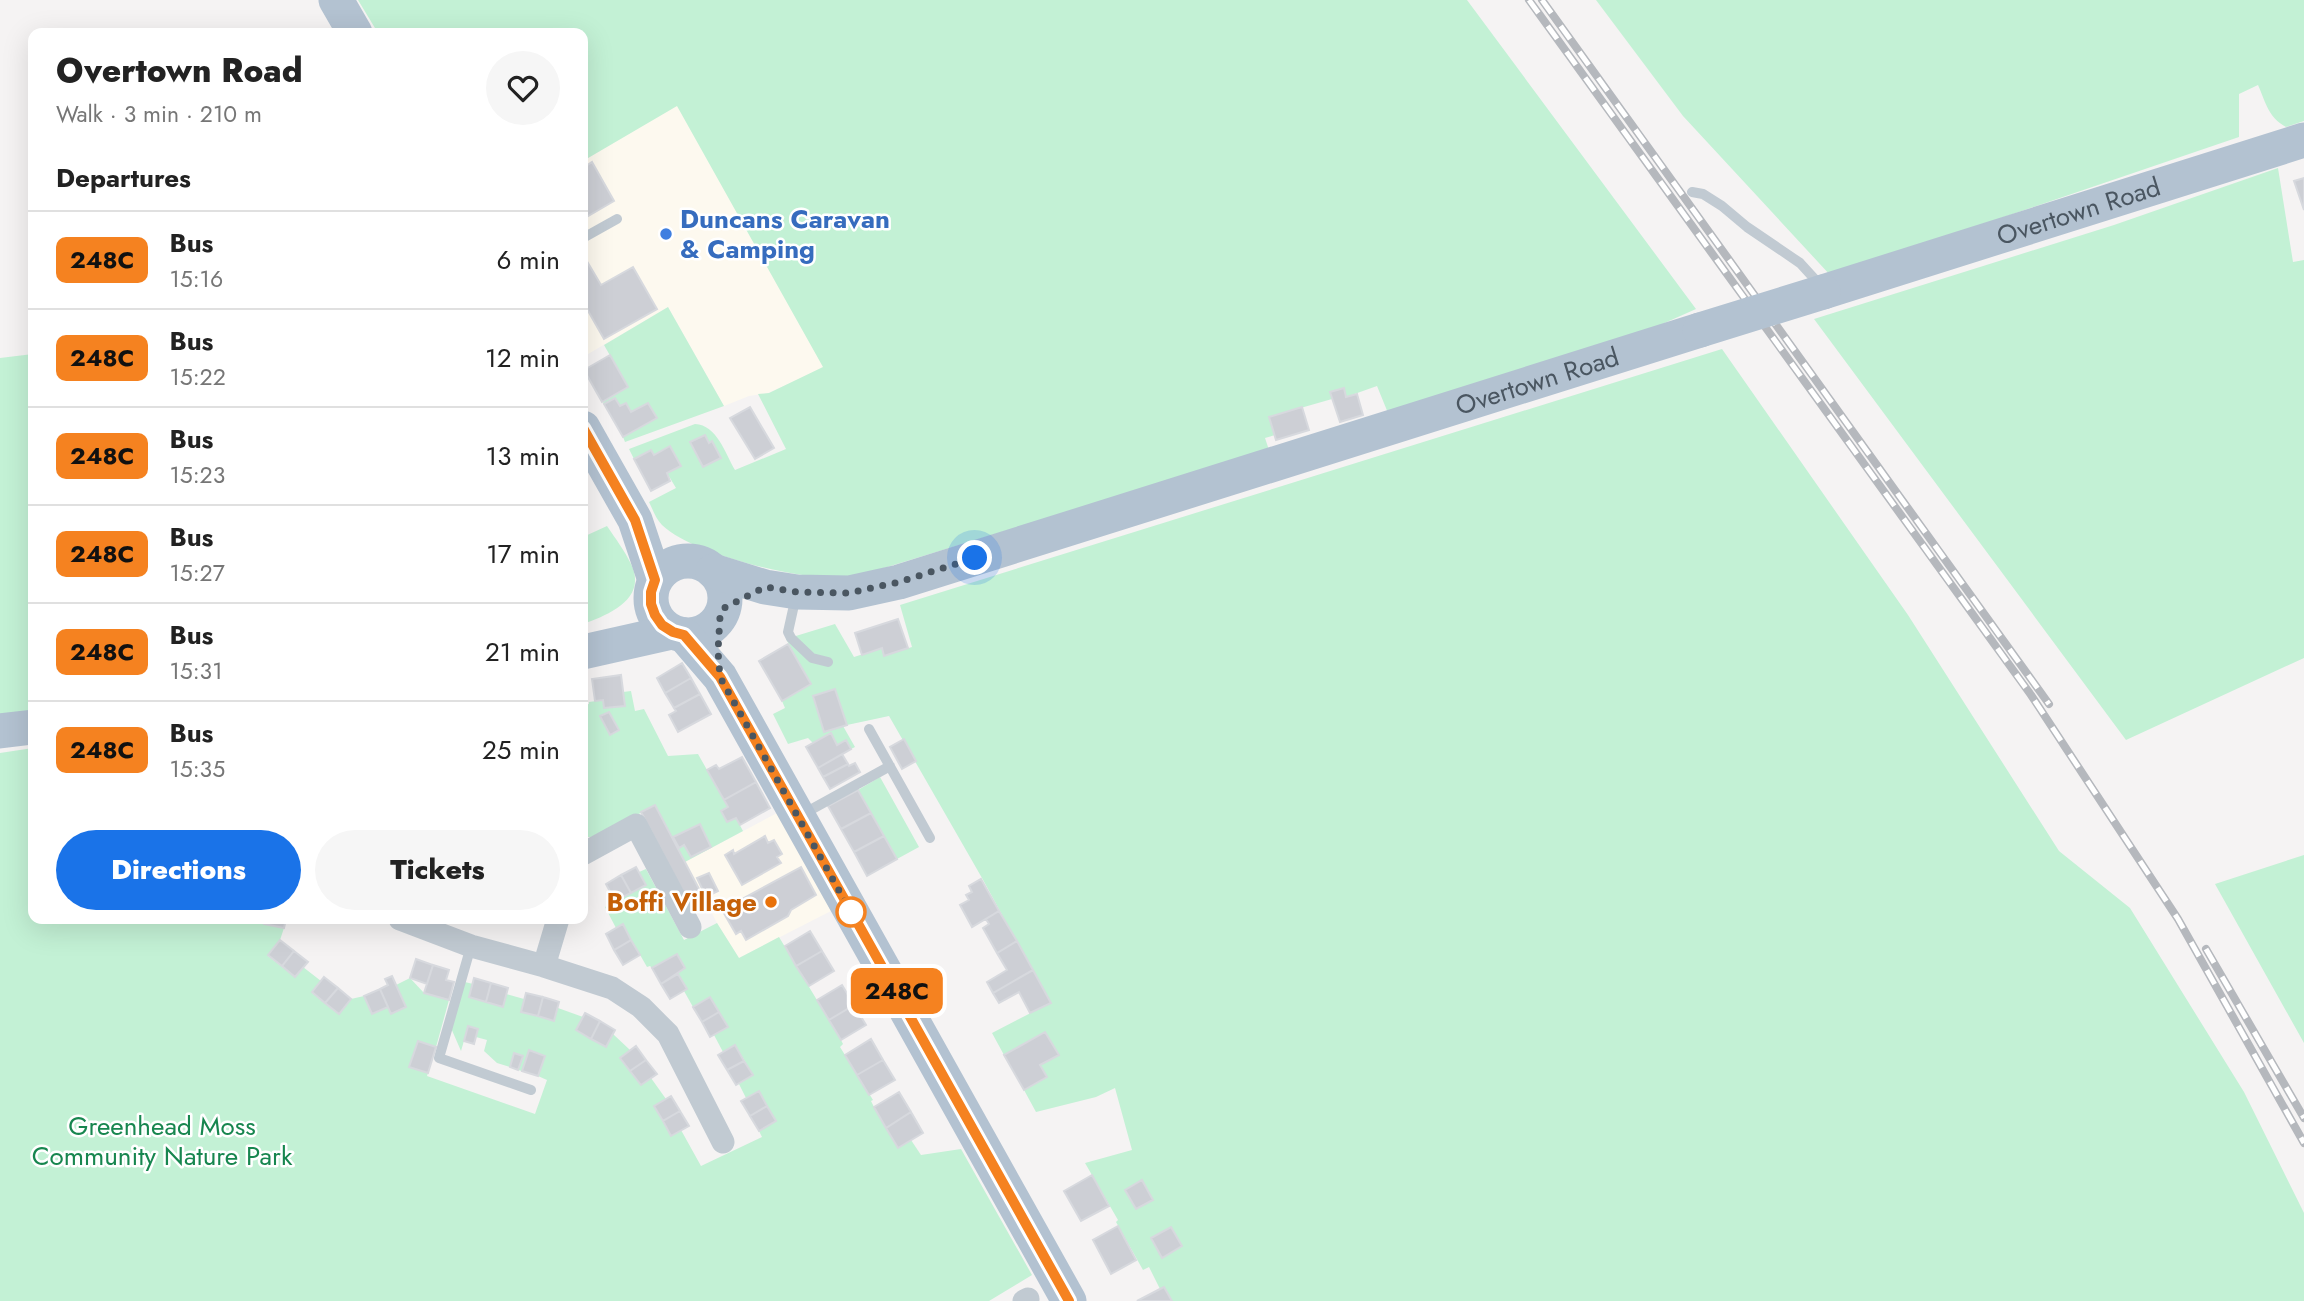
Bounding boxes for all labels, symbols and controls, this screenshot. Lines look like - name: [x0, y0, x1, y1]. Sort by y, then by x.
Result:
- text: Overtown Road: [56, 47, 303, 94]
- button: heart: [486, 51, 560, 125]
- text: Walk · 3 min · 210 m: [56, 97, 262, 131]
- text: Departures: [56, 159, 191, 197]
- street label: Overtown Road: [1992, 168, 2165, 255]
- place label: Duncans Caravan & Camping: [680, 200, 890, 268]
- text: Bus: [169, 224, 213, 262]
- marker: Duncans Caravan & Camping: [658, 226, 674, 242]
- text: 6 min: [497, 241, 560, 279]
- text: 248C: [70, 242, 134, 277]
- text: 15:16: [169, 262, 223, 296]
- text: Bus: [169, 322, 213, 360]
- street label: Overtown Road: [1451, 338, 1624, 425]
- text: 12 min: [485, 339, 560, 377]
- text: 248C: [70, 340, 134, 375]
- text: 15:22: [169, 360, 226, 394]
- text: Bus: [169, 420, 213, 458]
- text: 13 min: [486, 437, 560, 475]
- text: 248C: [70, 438, 134, 473]
- text: 15:23: [169, 458, 225, 492]
- text: Bus: [169, 518, 213, 556]
- text: 17 min: [486, 535, 560, 573]
- text: 248C: [70, 536, 134, 571]
- your location: [957, 540, 992, 575]
- text: 15:27: [169, 556, 225, 590]
- text: Bus: [169, 616, 213, 654]
- text: 21 min: [485, 633, 560, 671]
- text: 248C: [70, 634, 134, 669]
- text: 15:31: [169, 654, 223, 688]
- text: Bus: [169, 714, 213, 752]
- text: 25 min: [482, 731, 560, 769]
- text: 248C: [70, 732, 134, 767]
- text: 15:35: [169, 752, 225, 786]
- button: Directions: [56, 830, 301, 910]
- button: Tickets: [315, 830, 560, 910]
- place label: Boffi Village: [606, 883, 757, 921]
- marker: Boffi Village: [763, 894, 779, 910]
- unlabelled marker: [836, 897, 866, 927]
- line badge: 248C: [848, 968, 946, 1014]
- text: 248C: [865, 973, 929, 1008]
- park label: Greenhead Moss Community Nature Park: [32, 1107, 293, 1175]

